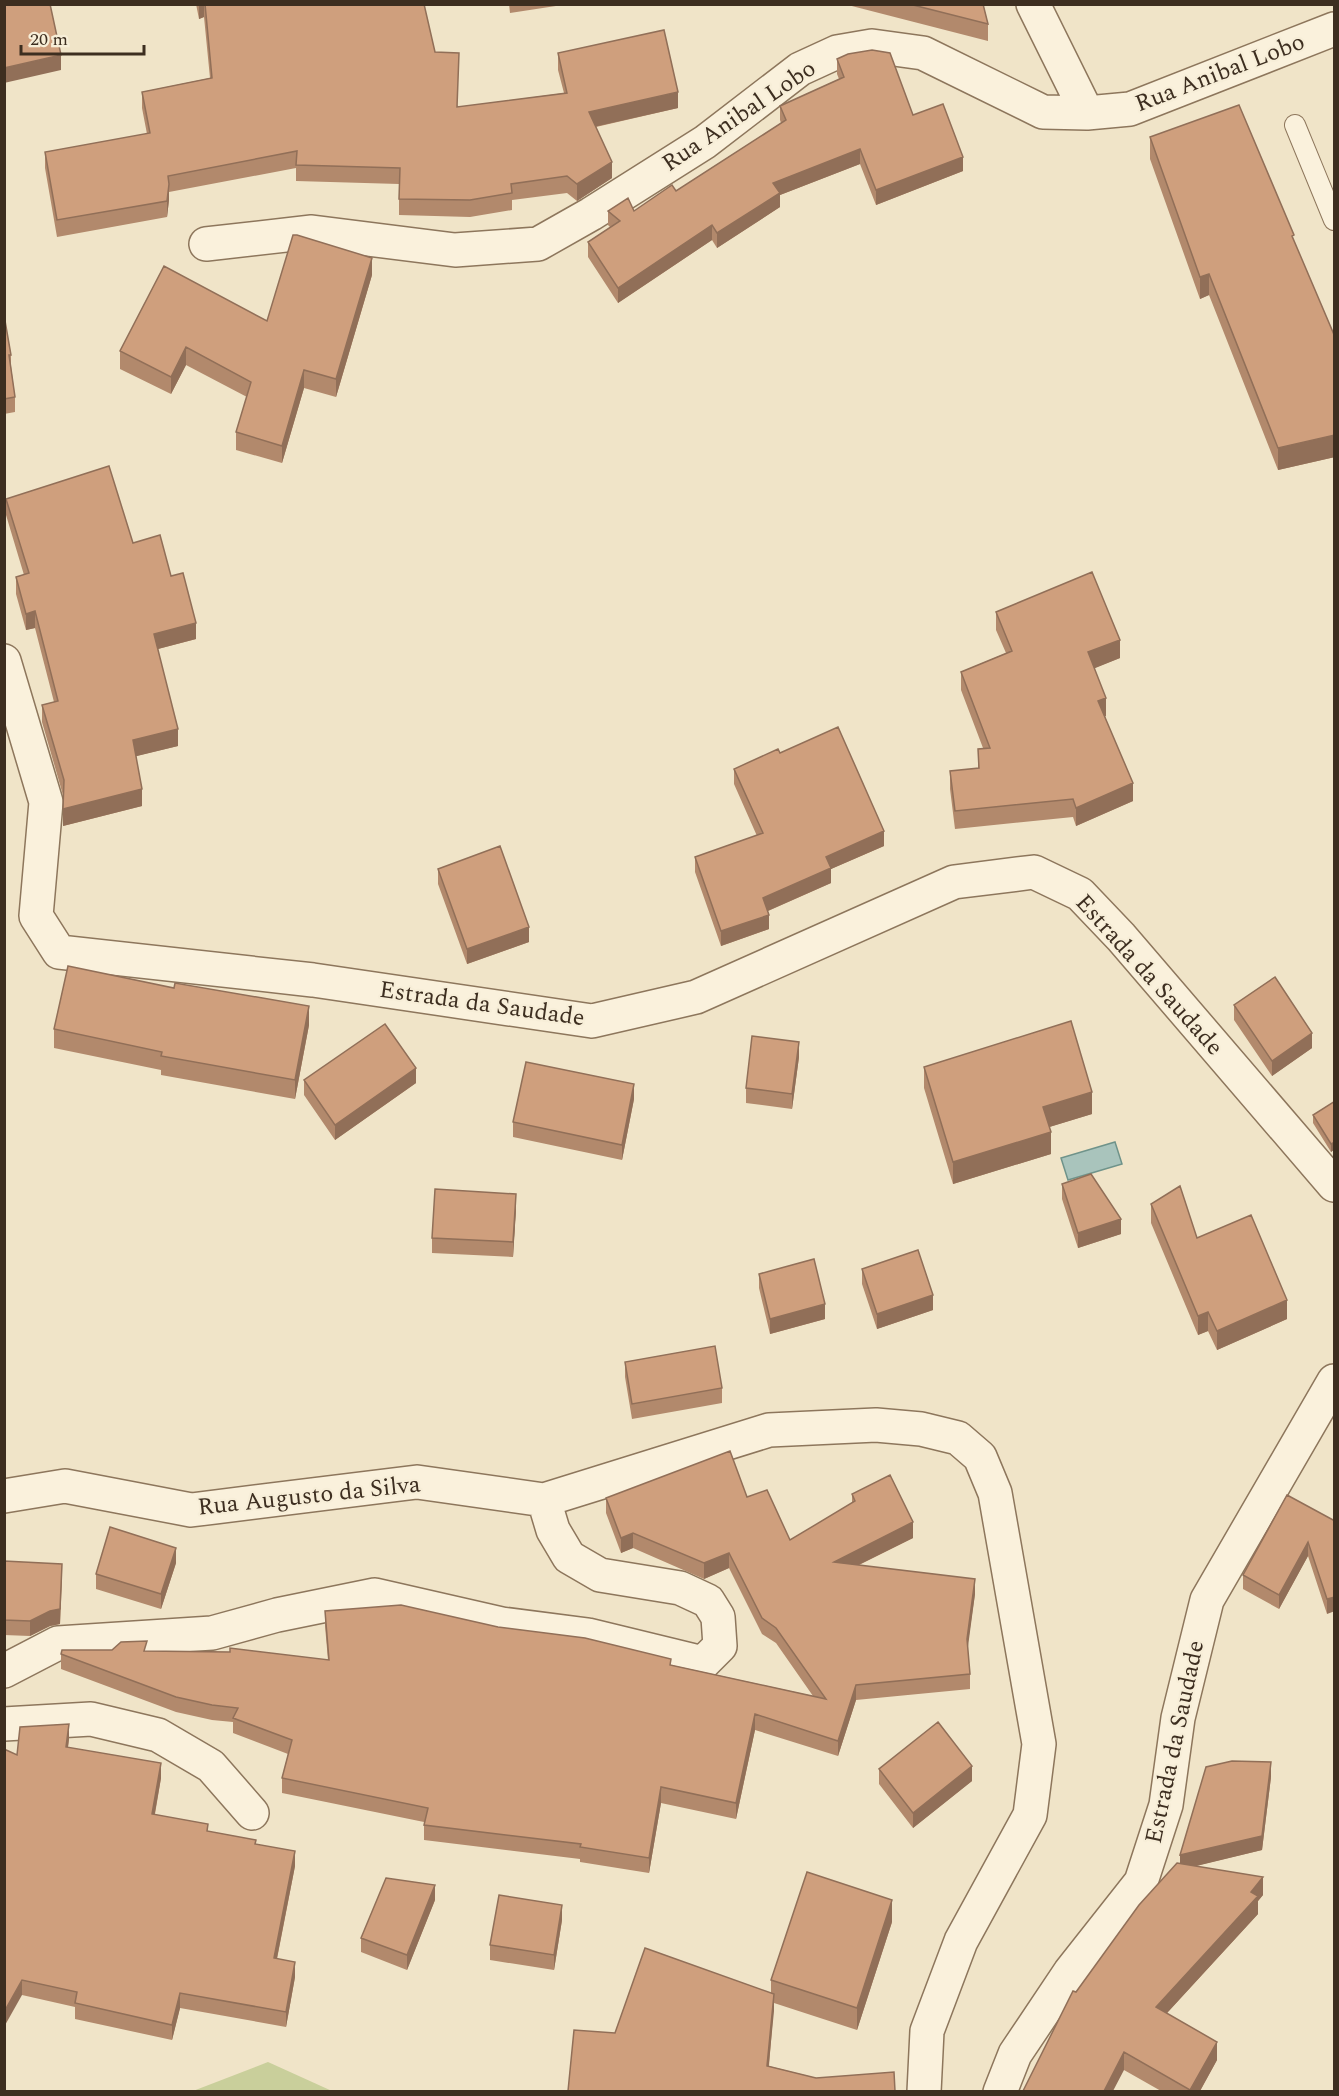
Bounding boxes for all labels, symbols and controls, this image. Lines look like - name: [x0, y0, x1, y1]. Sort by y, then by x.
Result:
- scale bar: [21, 18, 144, 56]
- street label: Rua Anibal Lobo: [1130, 24, 1310, 122]
- text: 20 m: [30, 26, 68, 53]
- street label: Rua Anibal Lobo: [655, 51, 823, 181]
- street label: Estrada da Saudade: [1066, 886, 1232, 1064]
- street label: Estrada da Saudade: [377, 972, 587, 1036]
- street label: Rua Augusto da Silva: [196, 1466, 422, 1526]
- street label: Estrada da Saudade: [1136, 1637, 1214, 1847]

